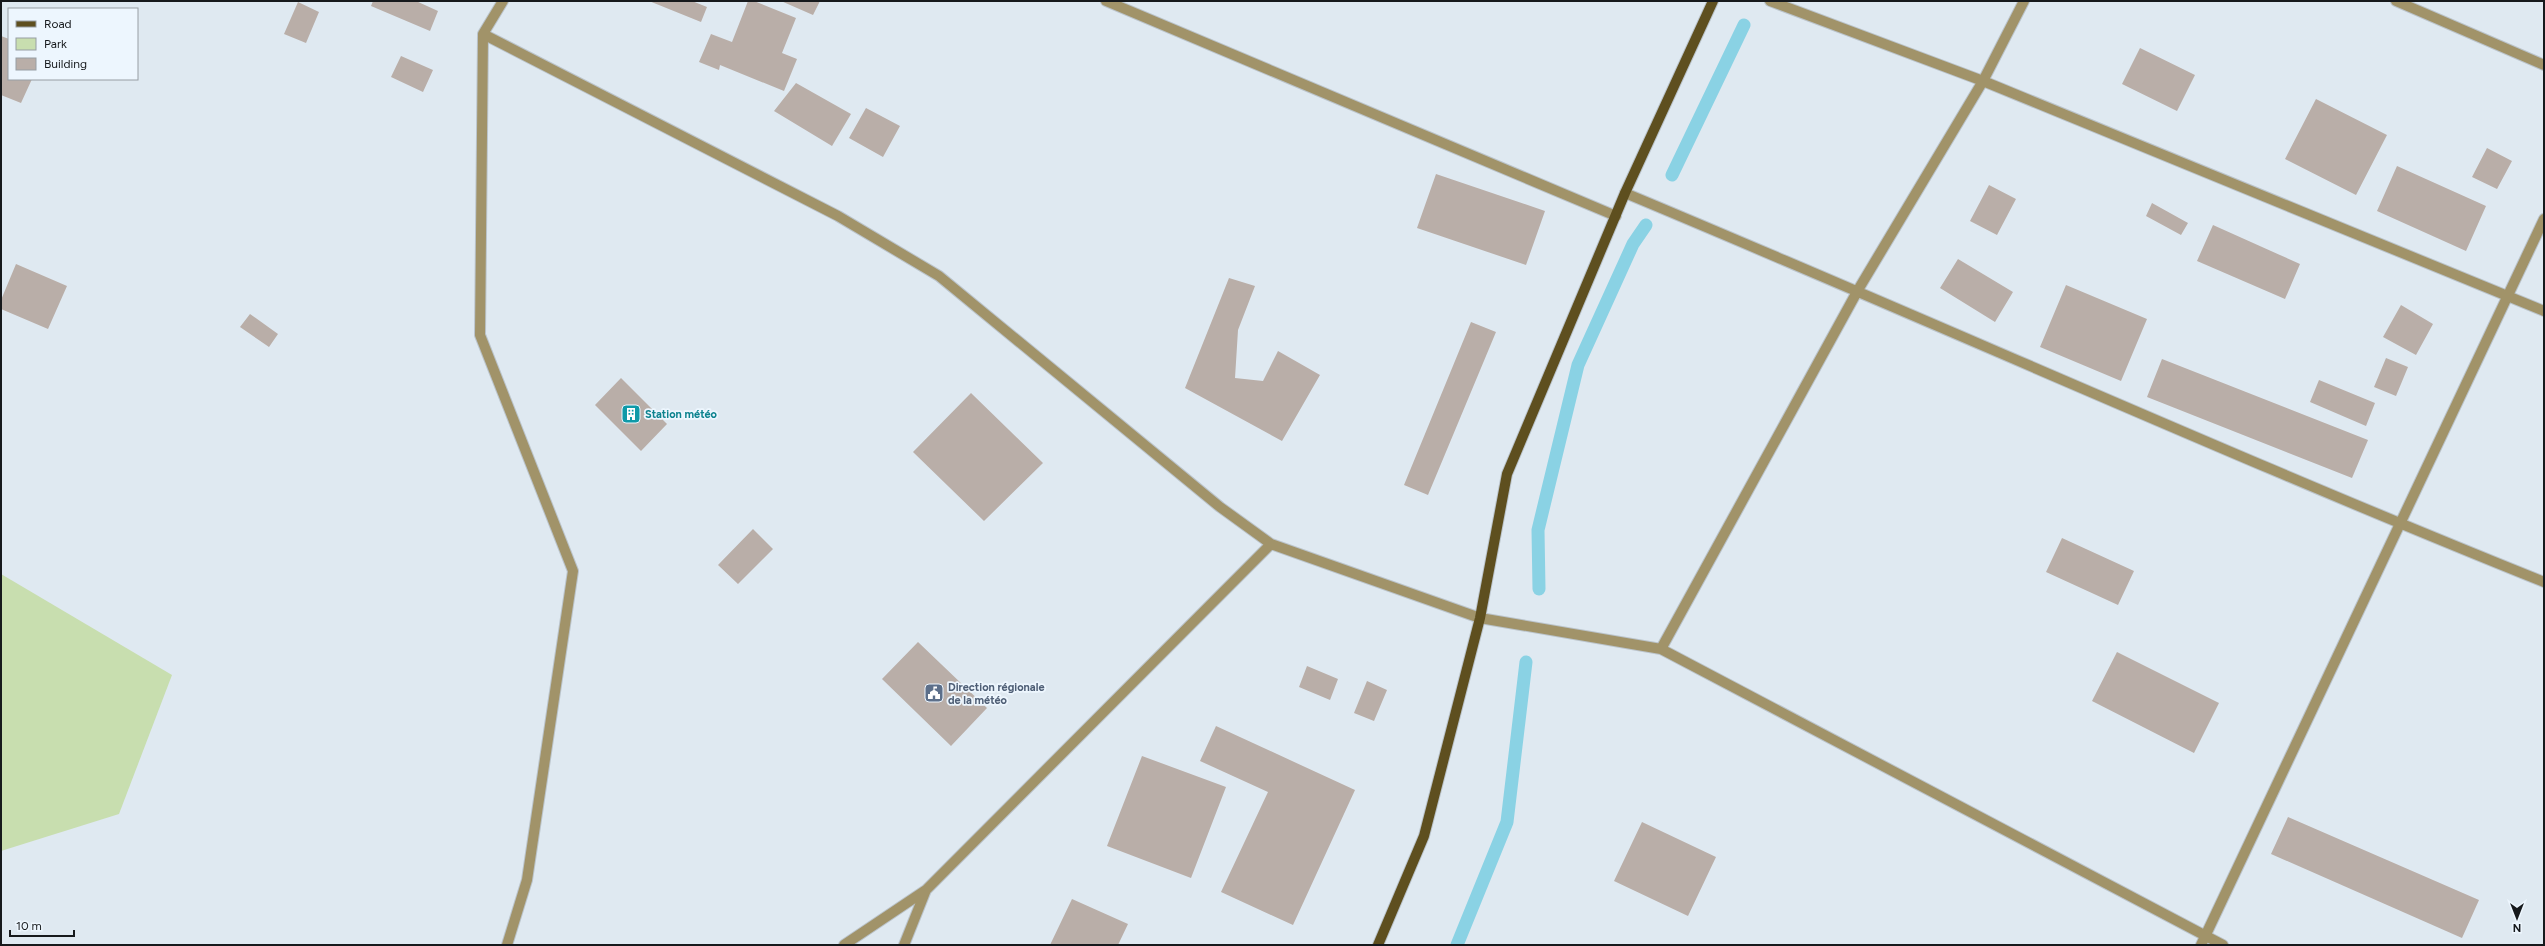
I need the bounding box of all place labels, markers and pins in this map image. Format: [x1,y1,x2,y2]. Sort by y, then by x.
building icon: Station météo [620,403,642,425]
place label: Station météo [645,408,718,421]
place label: Direction régionale de la météo [948,681,1045,707]
public building icon: Direction régionale de la météo [923,682,945,704]

